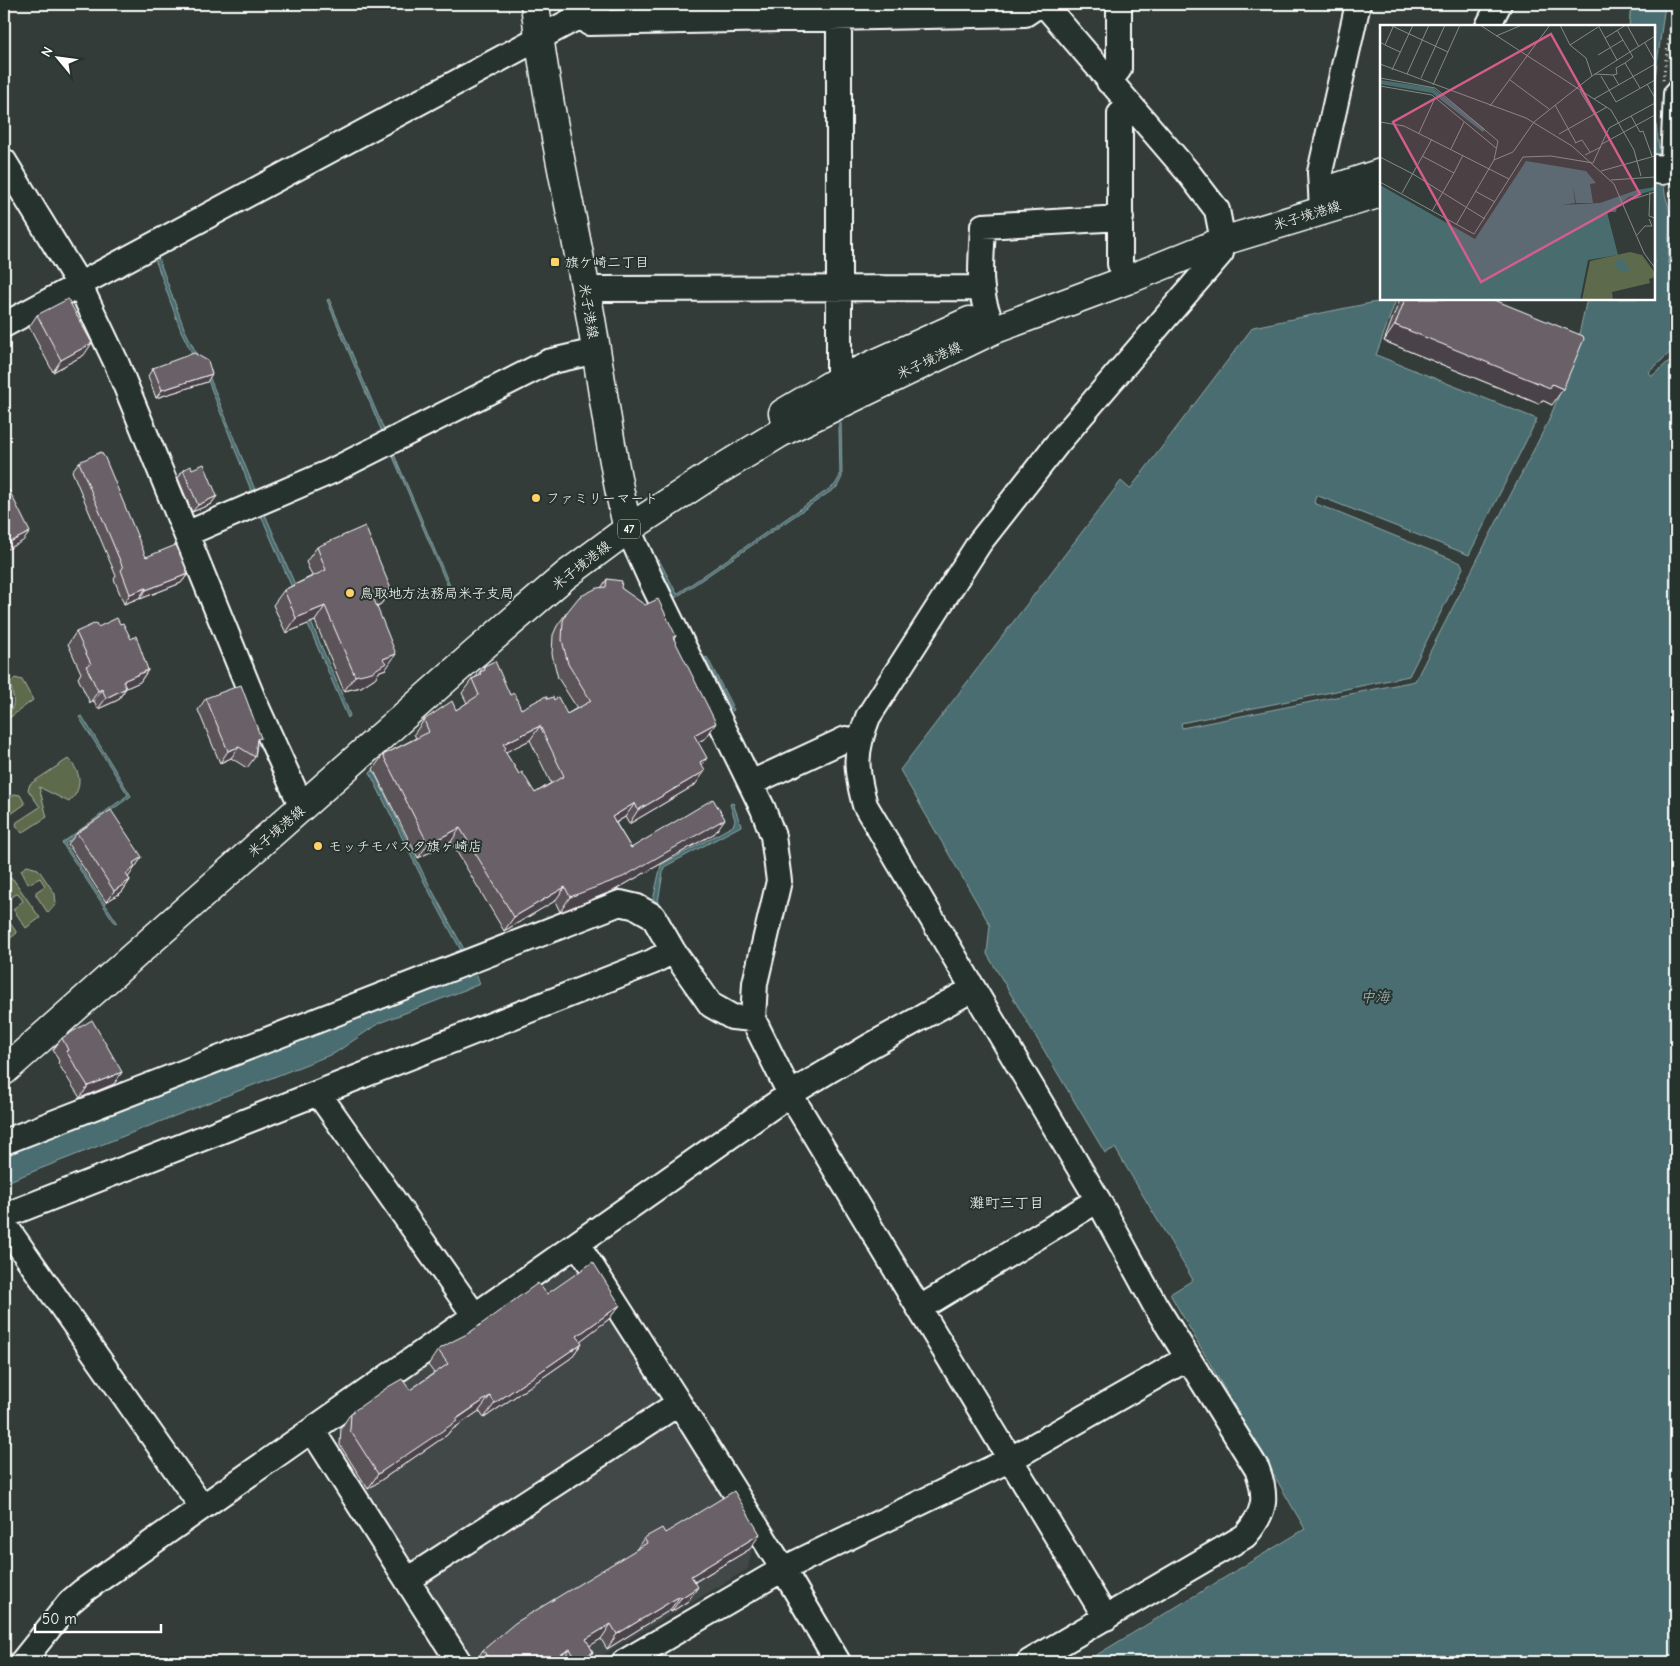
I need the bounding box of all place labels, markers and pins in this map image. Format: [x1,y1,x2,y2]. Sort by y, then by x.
place label: 旗ケ崎二丁目 [565,254,649,271]
marker: 旗ケ崎二丁目 [549,256,561,268]
place label: ファミリーマート [546,490,658,507]
marker: ファミリーマート [530,492,542,504]
place label: 鳥取地方法務局米子支局 [360,585,514,602]
marker: 鳥取地方法務局米子支局 [344,587,356,599]
place label: モッチモパスタ旗ヶ崎店 [328,838,482,855]
marker: モッチモパスタ旗ヶ崎店 [312,840,324,852]

